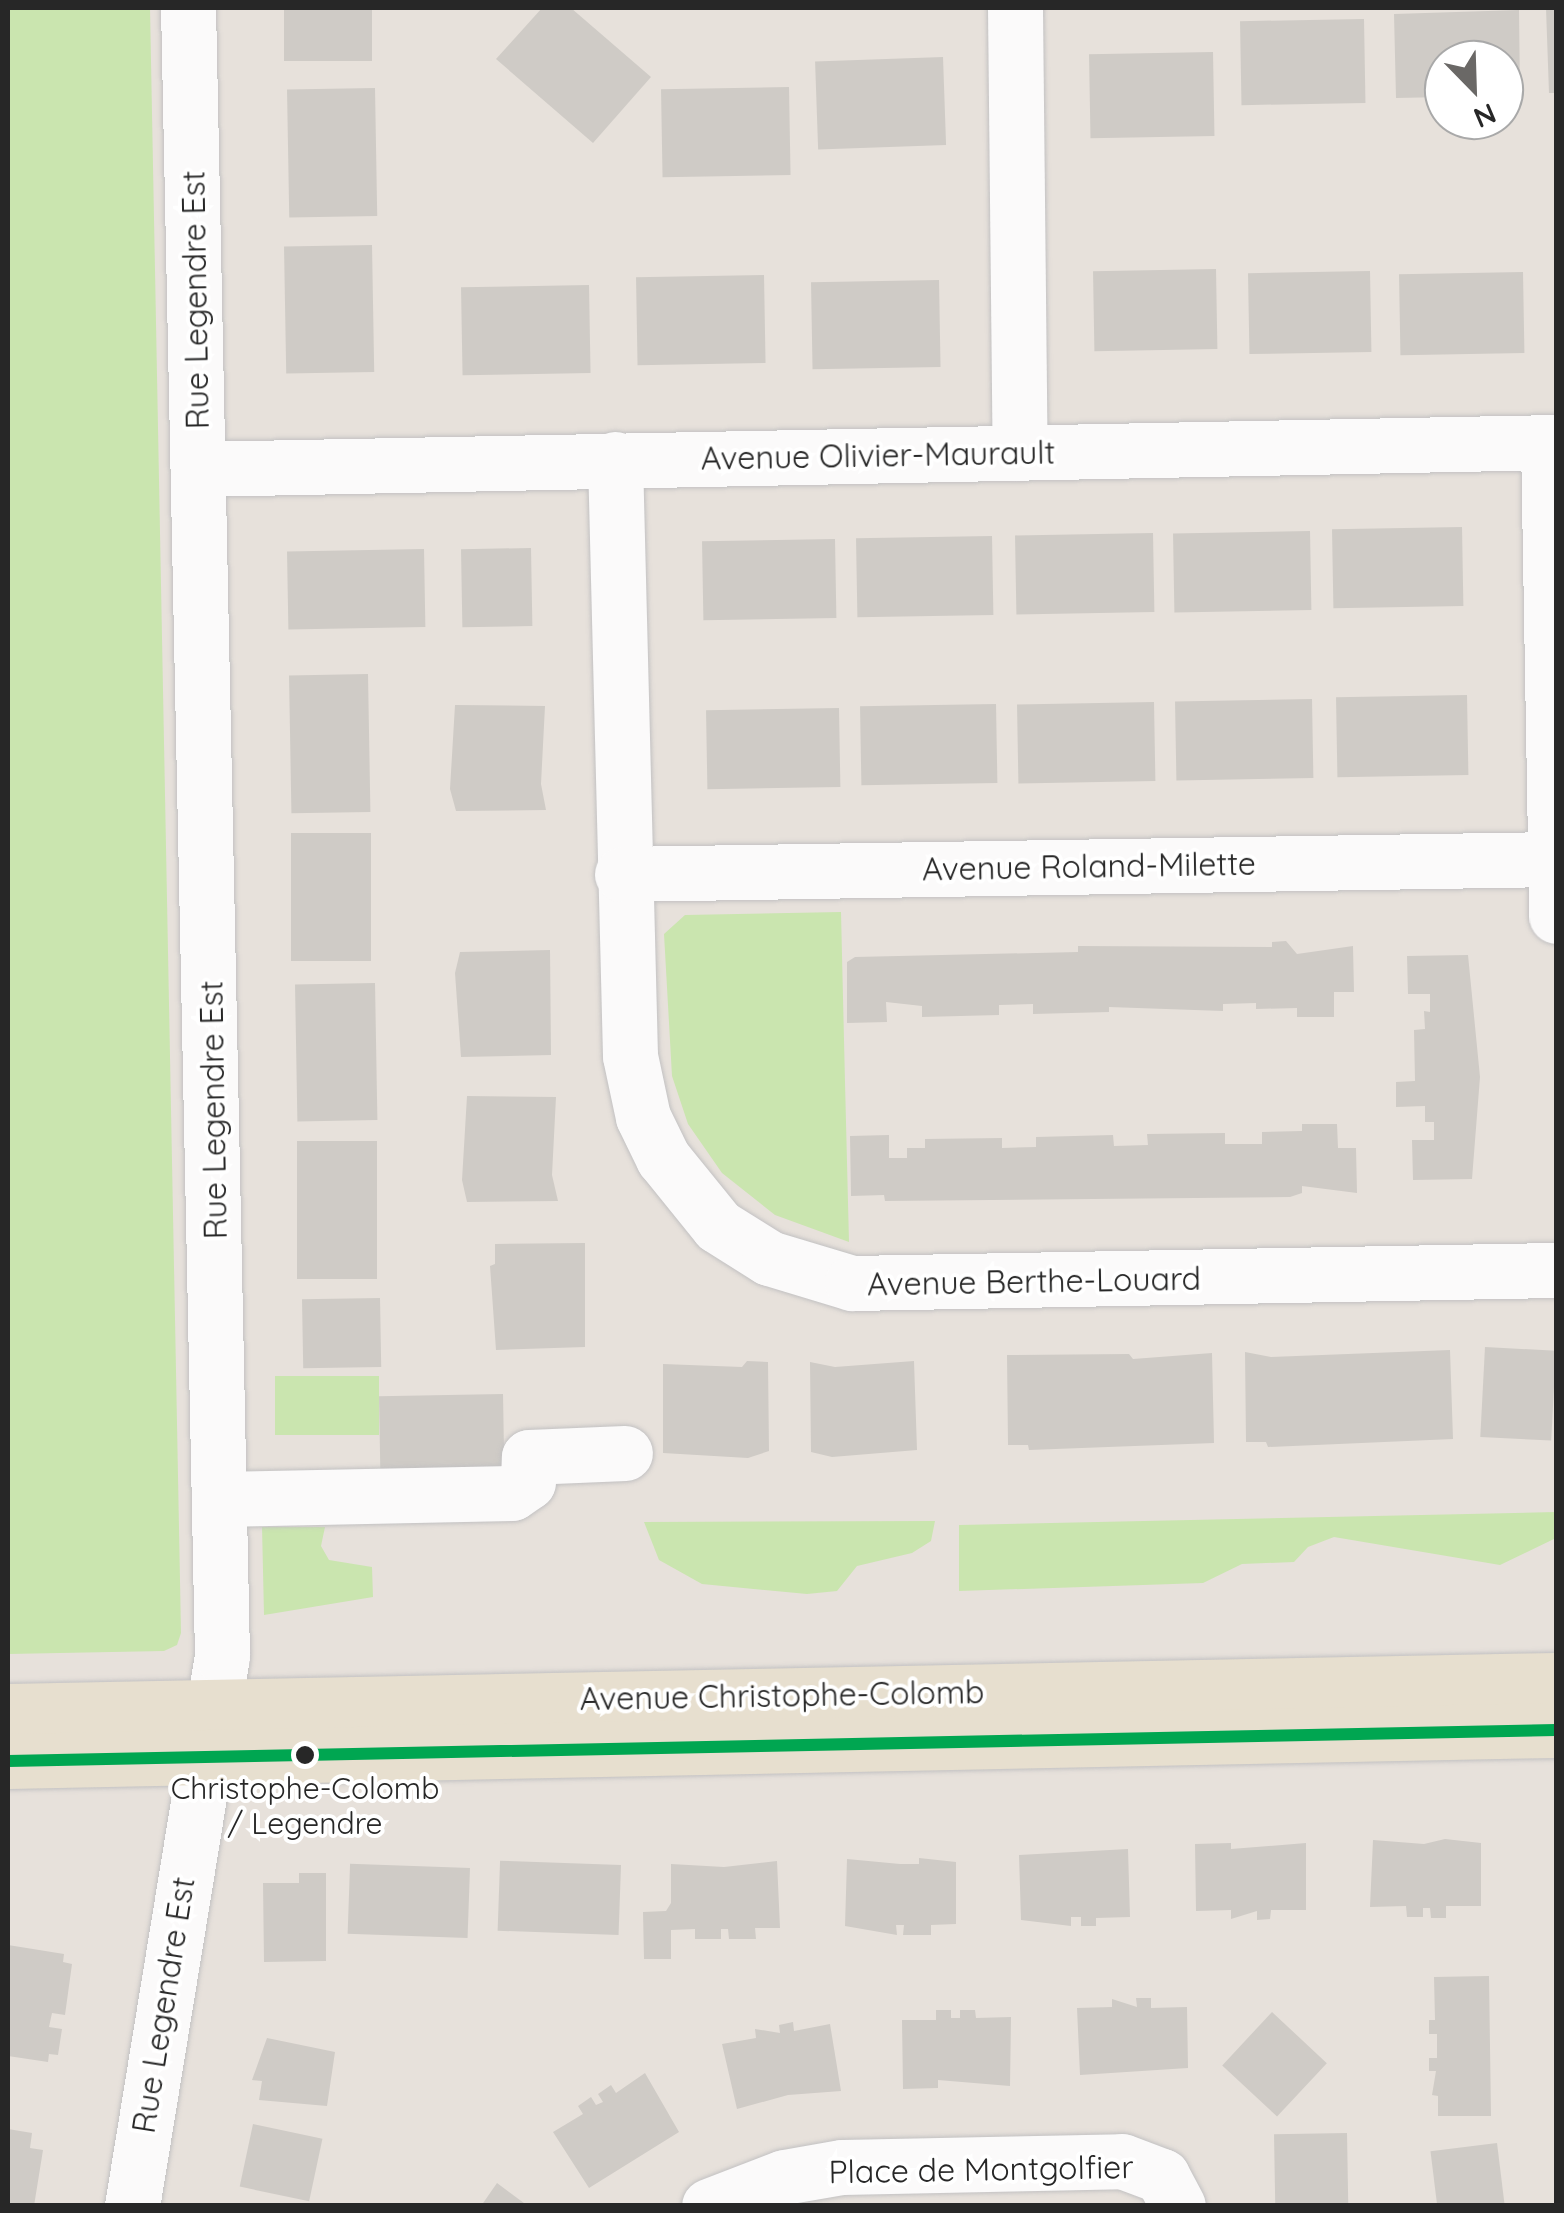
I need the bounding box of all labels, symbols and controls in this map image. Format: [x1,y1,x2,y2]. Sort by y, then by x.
north arrow [1424,40,1524,140]
text: N [1469,96,1501,136]
street label: Rue Legendre Est [174,170,216,430]
street label: Avenue Olivier-Maurault [700,433,1056,477]
street label: Avenue Roland-Milette [922,844,1256,888]
street label: Rue Legendre Est [192,980,234,1240]
street label: Avenue Berthe-Louard [867,1259,1201,1303]
street label: Avenue Christophe-Colomb [579,1672,985,1718]
marker: Christophe-Colomb / Legendre [295,1745,315,1765]
place label: Christophe-Colomb / Legendre [171,1770,439,1840]
street label: Rue Legendre Est [124,1874,202,2136]
street label: Place de Montgolfier [828,2147,1134,2191]

